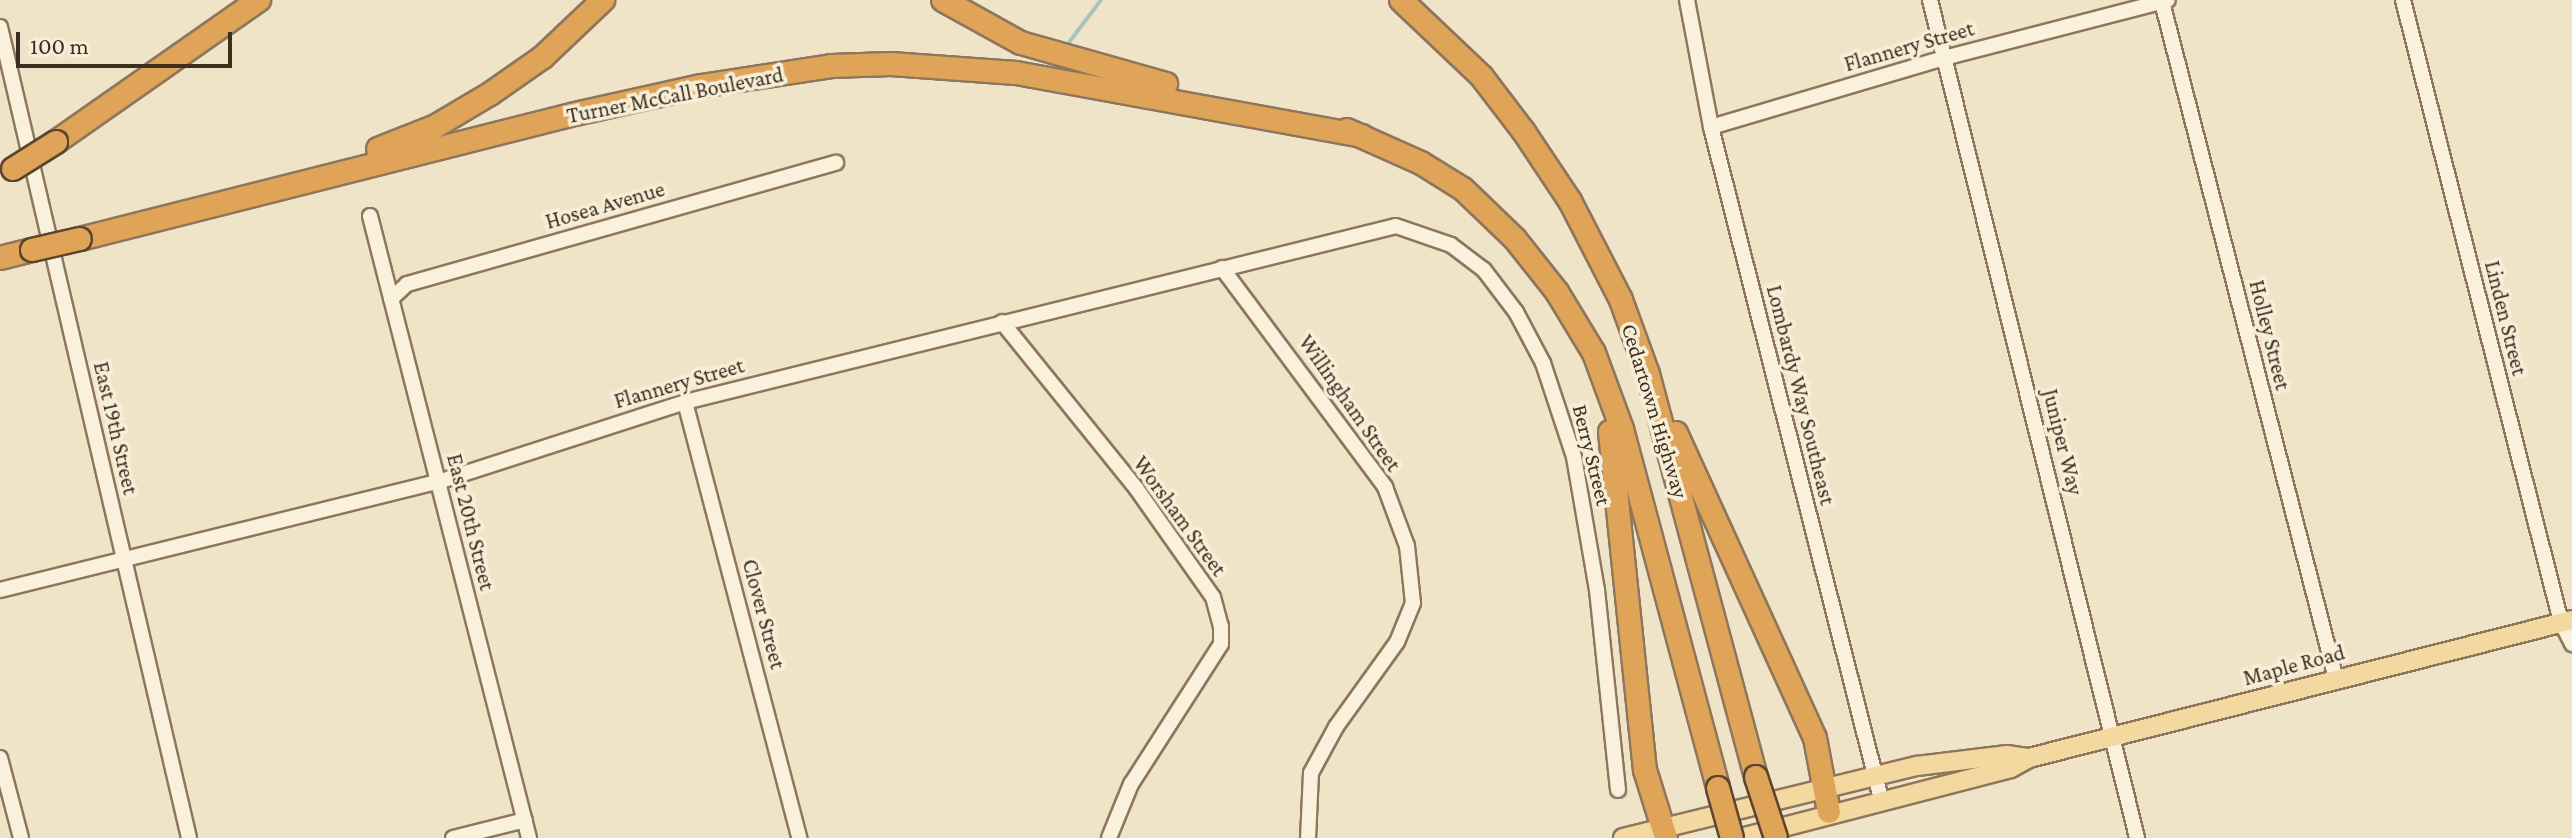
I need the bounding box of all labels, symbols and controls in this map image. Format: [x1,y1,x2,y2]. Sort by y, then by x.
street label: Flannery Street [1841,15,1977,77]
scale bar [20,16,236,66]
text: 100 m [30,32,89,59]
street label: Turner McCall Boulevard [564,61,786,129]
street label: Hosea Avenue [542,175,668,235]
street label: Linden Street [2479,258,2533,378]
street label: Holley Street [2244,277,2296,393]
street label: Lombardy Way Southeast [1761,282,1841,508]
street label: Cedartown Highway [1616,321,1694,501]
street label: Willingham Street [1293,330,1407,476]
street label: Flannery Street [611,352,747,414]
street label: East 19th Street [88,359,144,497]
street label: Juniper Way [2037,386,2089,498]
street label: Berry Street [1567,402,1617,508]
street label: East 20th Street [441,451,501,593]
street label: Worsham Street [1128,451,1232,581]
street label: Clover Street [737,556,791,672]
street label: Maple Road [2240,639,2348,691]

